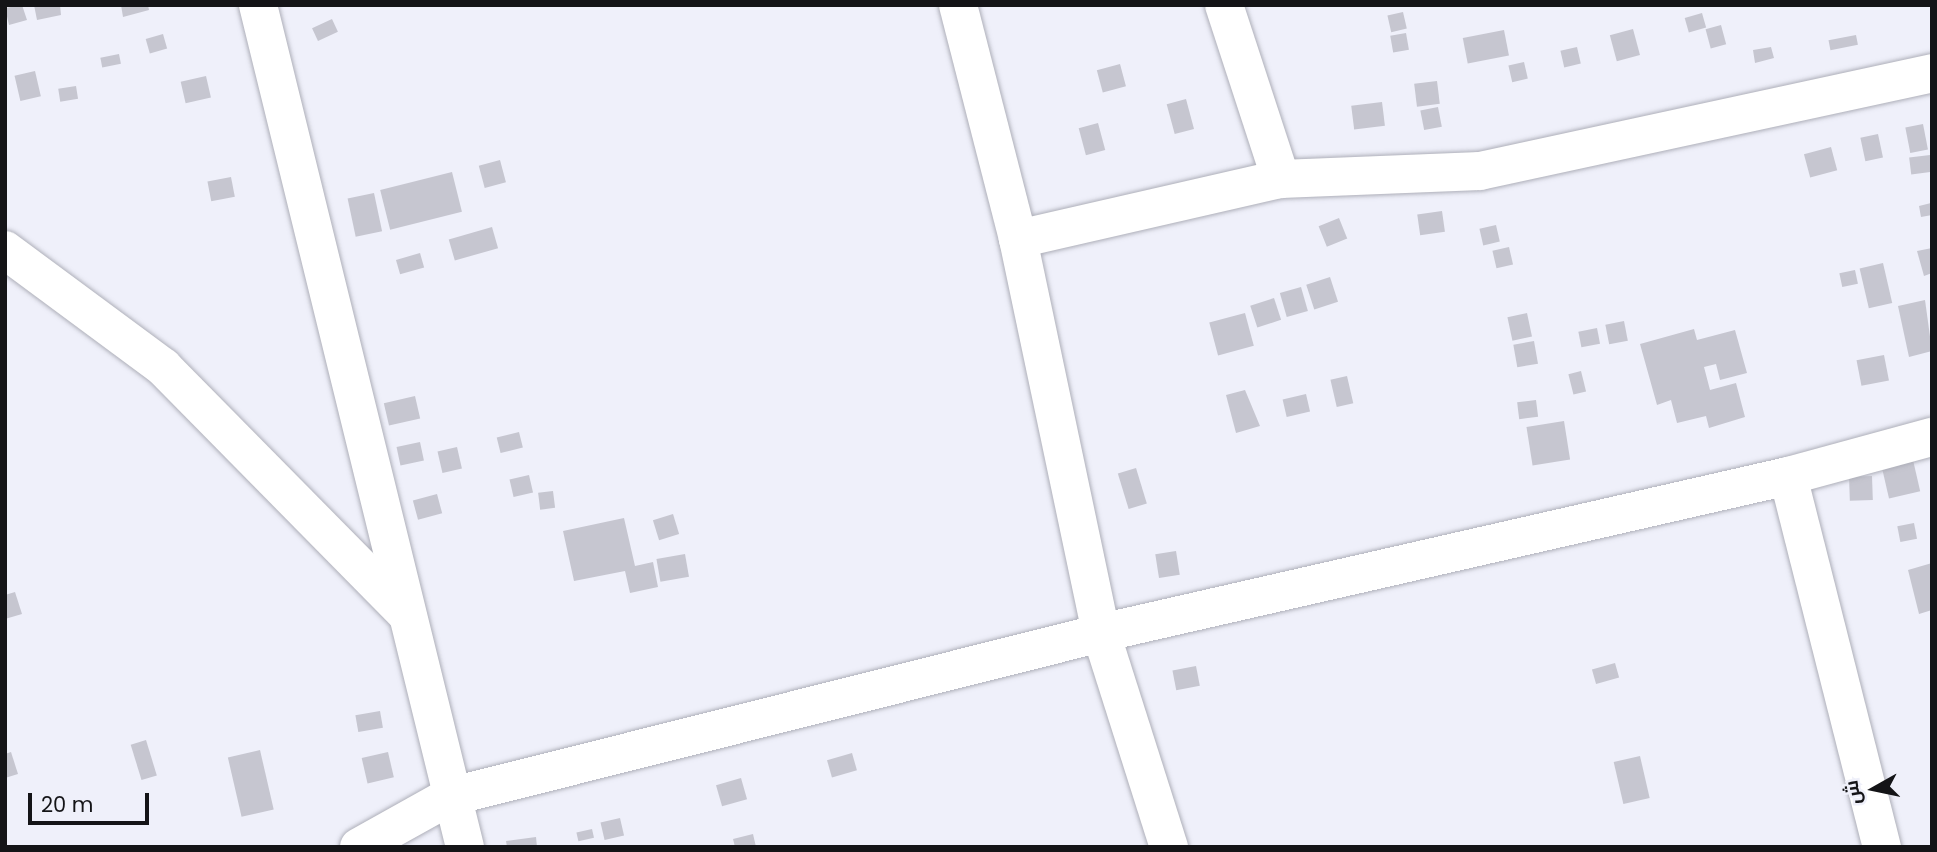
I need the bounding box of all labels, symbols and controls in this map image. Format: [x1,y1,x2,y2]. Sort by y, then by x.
north arrow [1839,754,1909,824]
scale bar [32,778,152,822]
text: ش [1838,778,1868,807]
text: 20 m [41,790,94,819]

